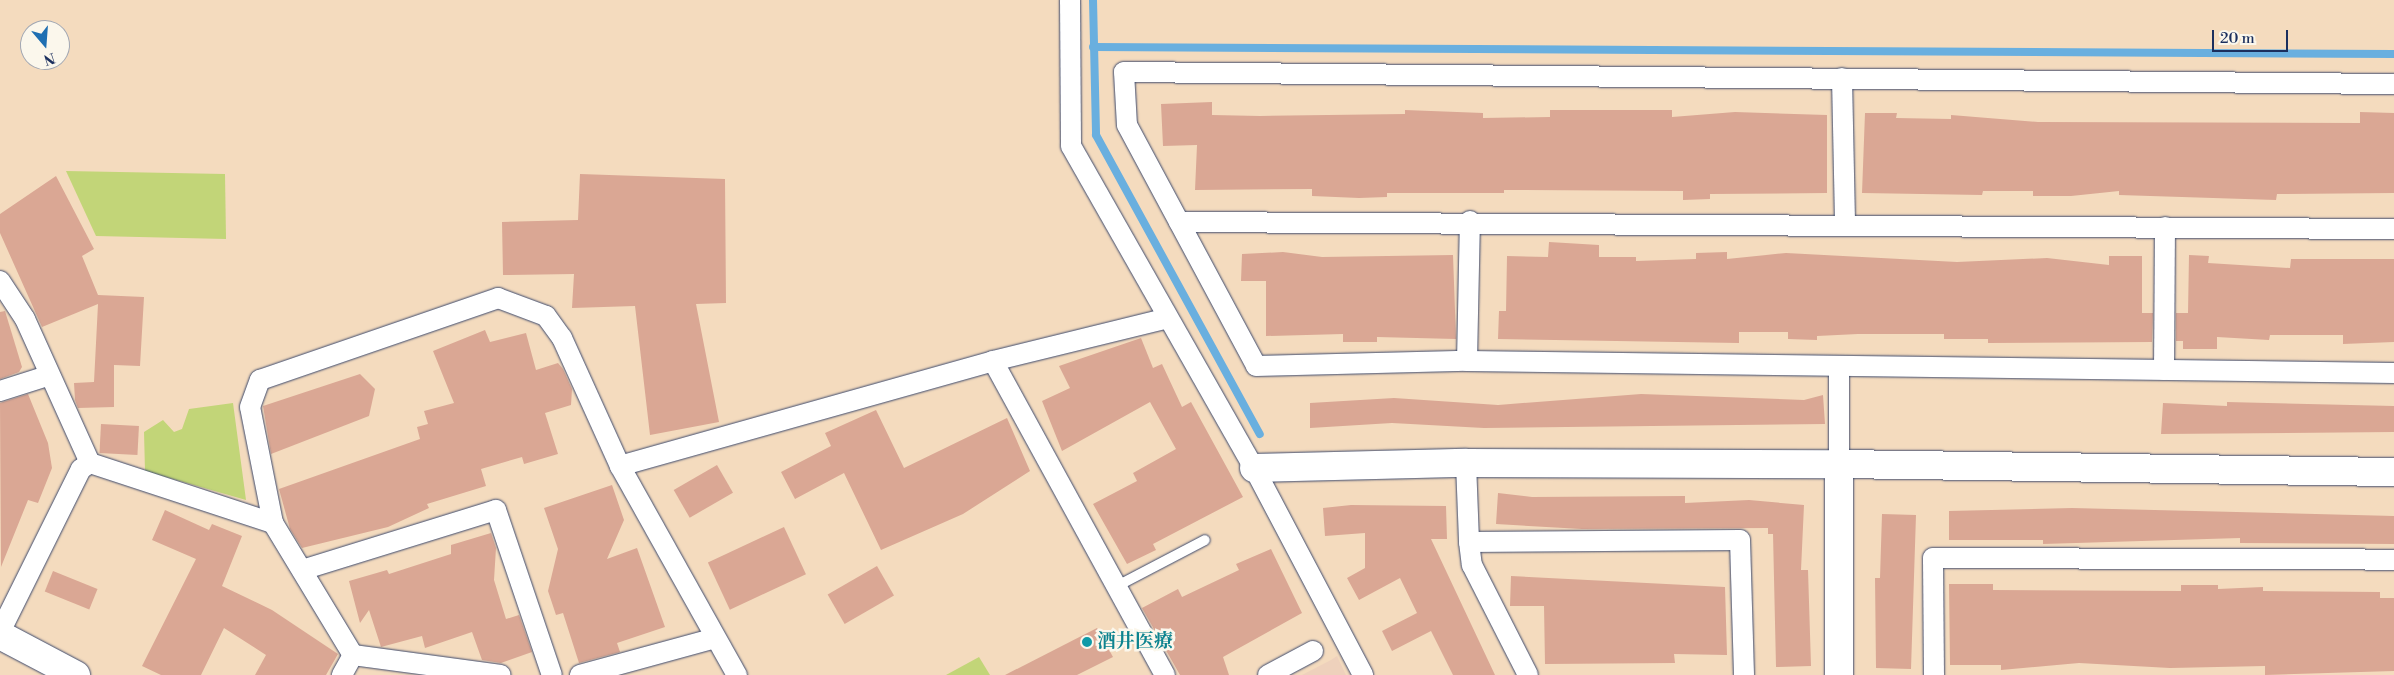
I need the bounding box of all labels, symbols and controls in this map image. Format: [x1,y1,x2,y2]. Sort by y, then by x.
north arrow [20,20,70,70]
scale bar [2214,20,2290,52]
text: 20 m [2220,29,2255,48]
text: N [41,48,57,69]
place label: 酒井医療 [1097,631,1173,653]
marker: 酒井医療 [1081,636,1093,648]

